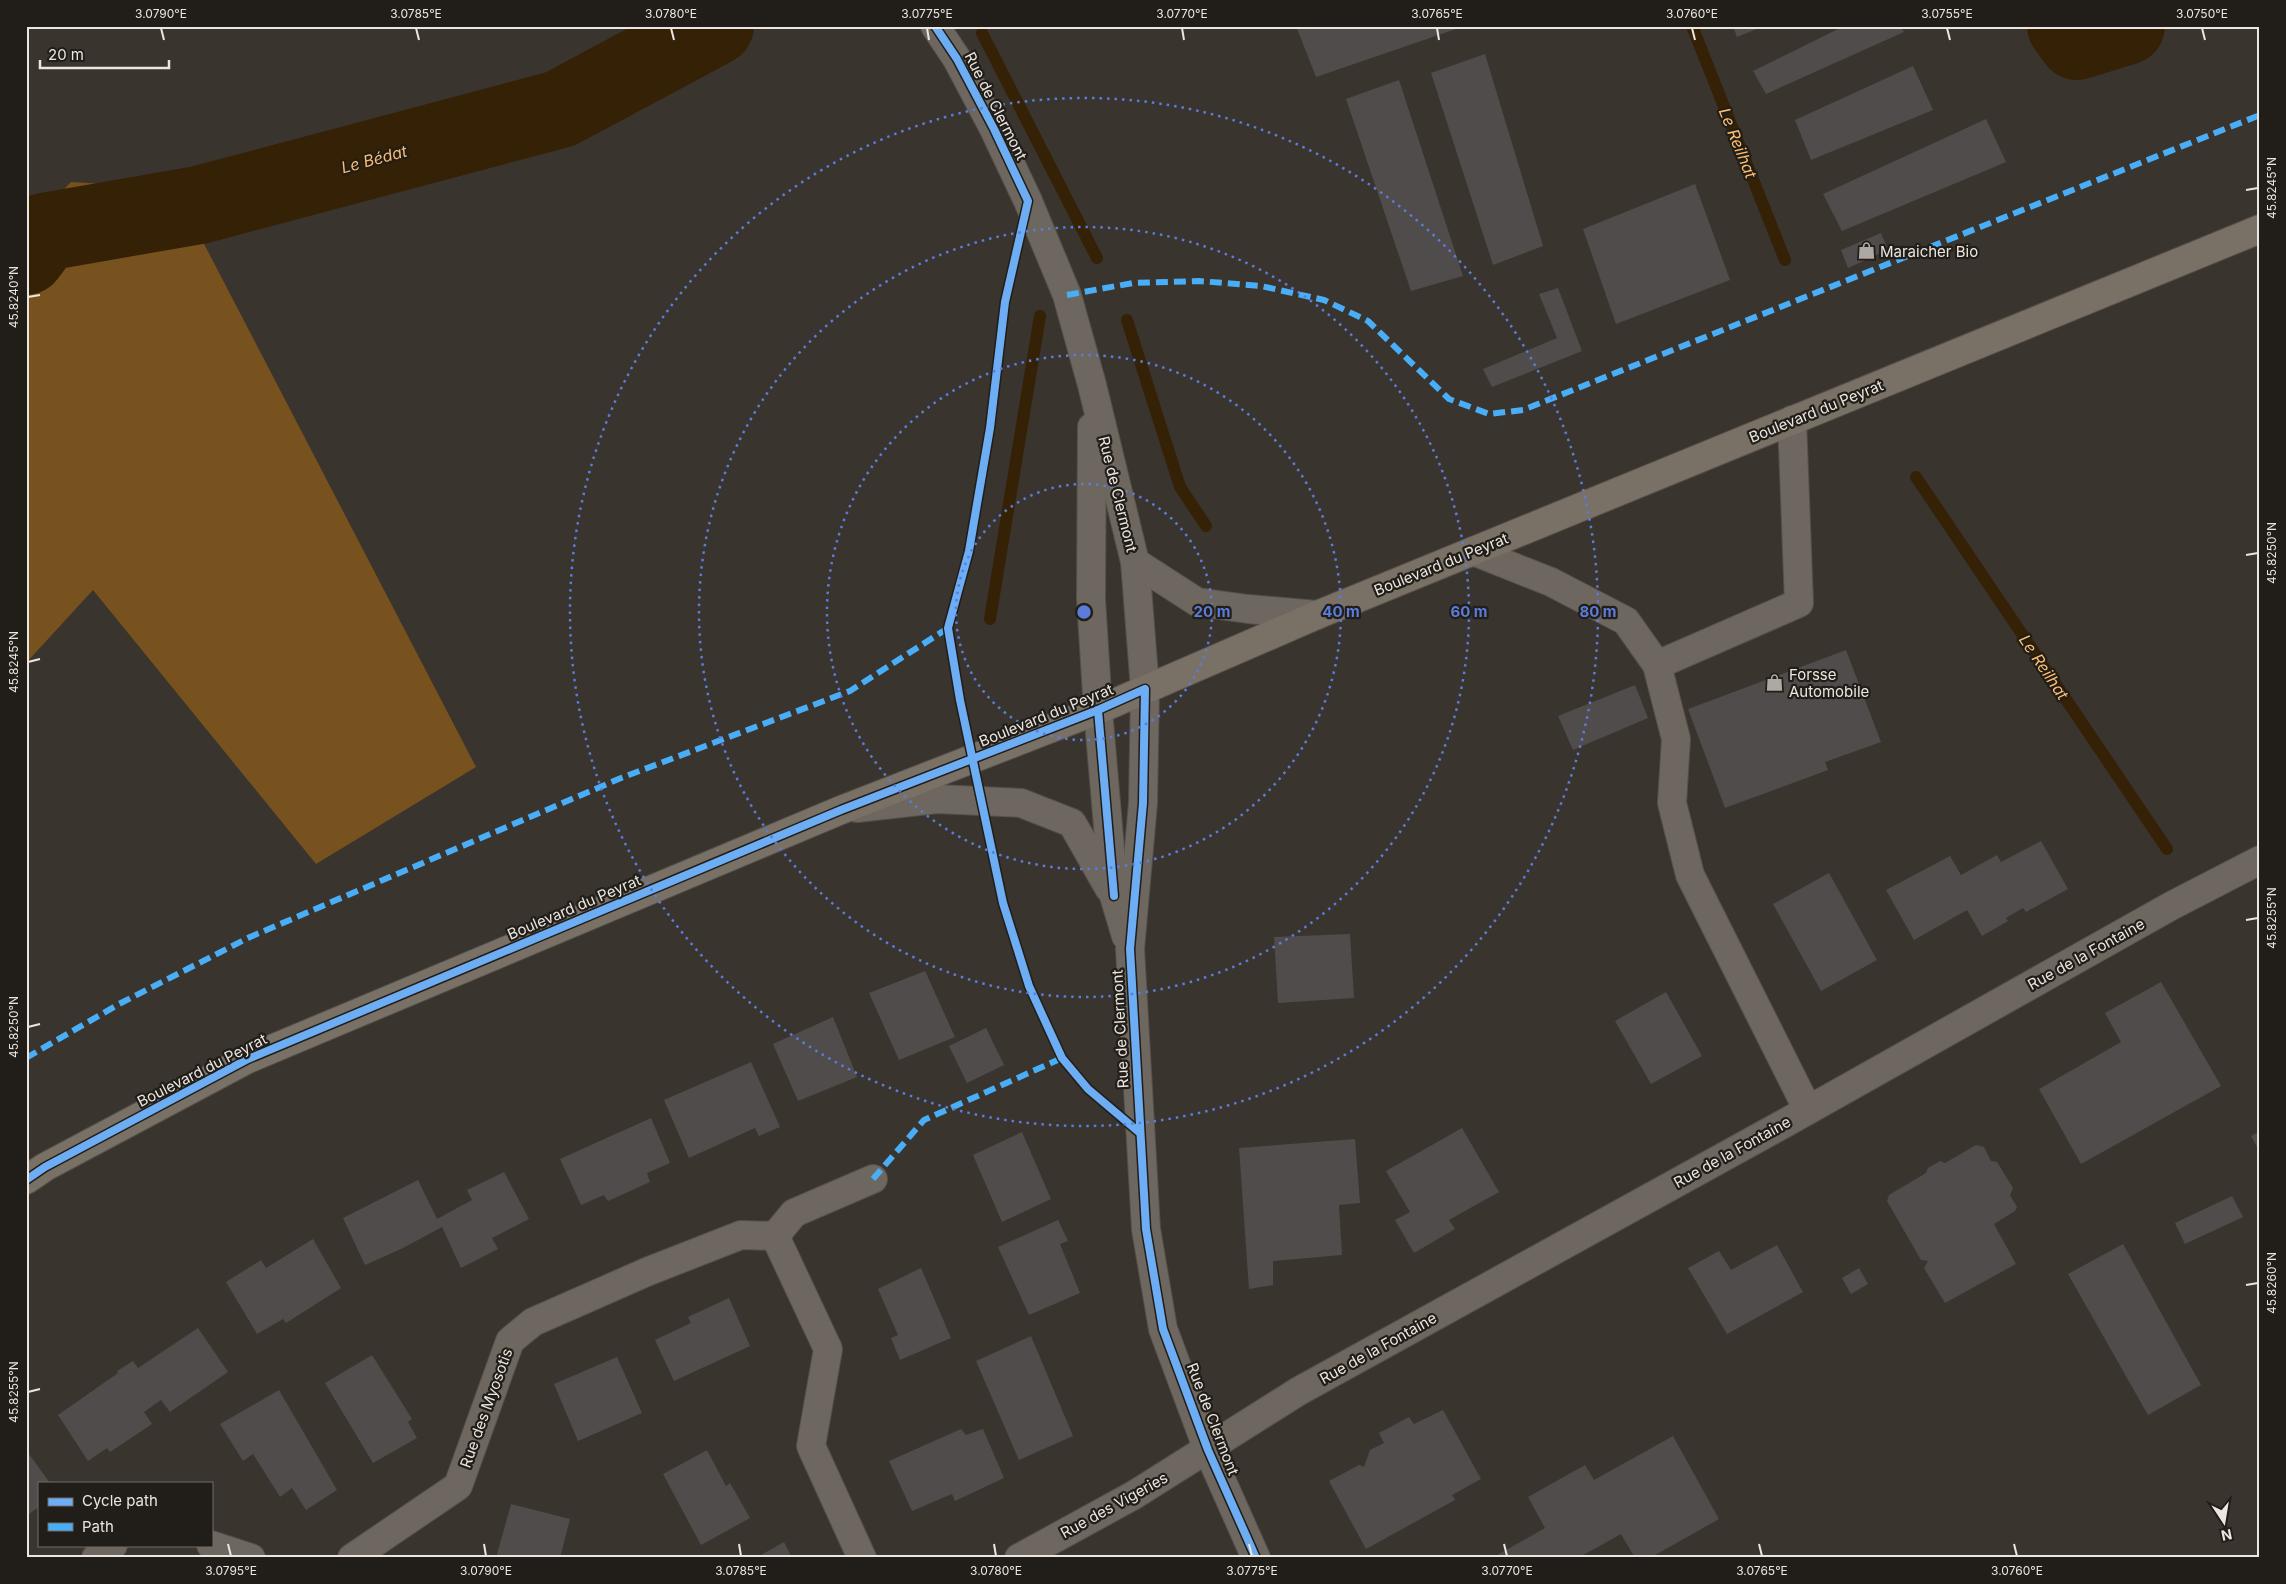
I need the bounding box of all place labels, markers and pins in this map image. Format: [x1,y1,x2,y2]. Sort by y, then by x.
shop icon: Maraicher Bio [1856,241,1876,261]
place label: Maraicher Bio [1880,242,1978,261]
centre of rings [1075,603,1093,621]
place label: Forsse Automobile [1789,665,1869,701]
shop icon: Forsse Automobile [1765,673,1785,693]

